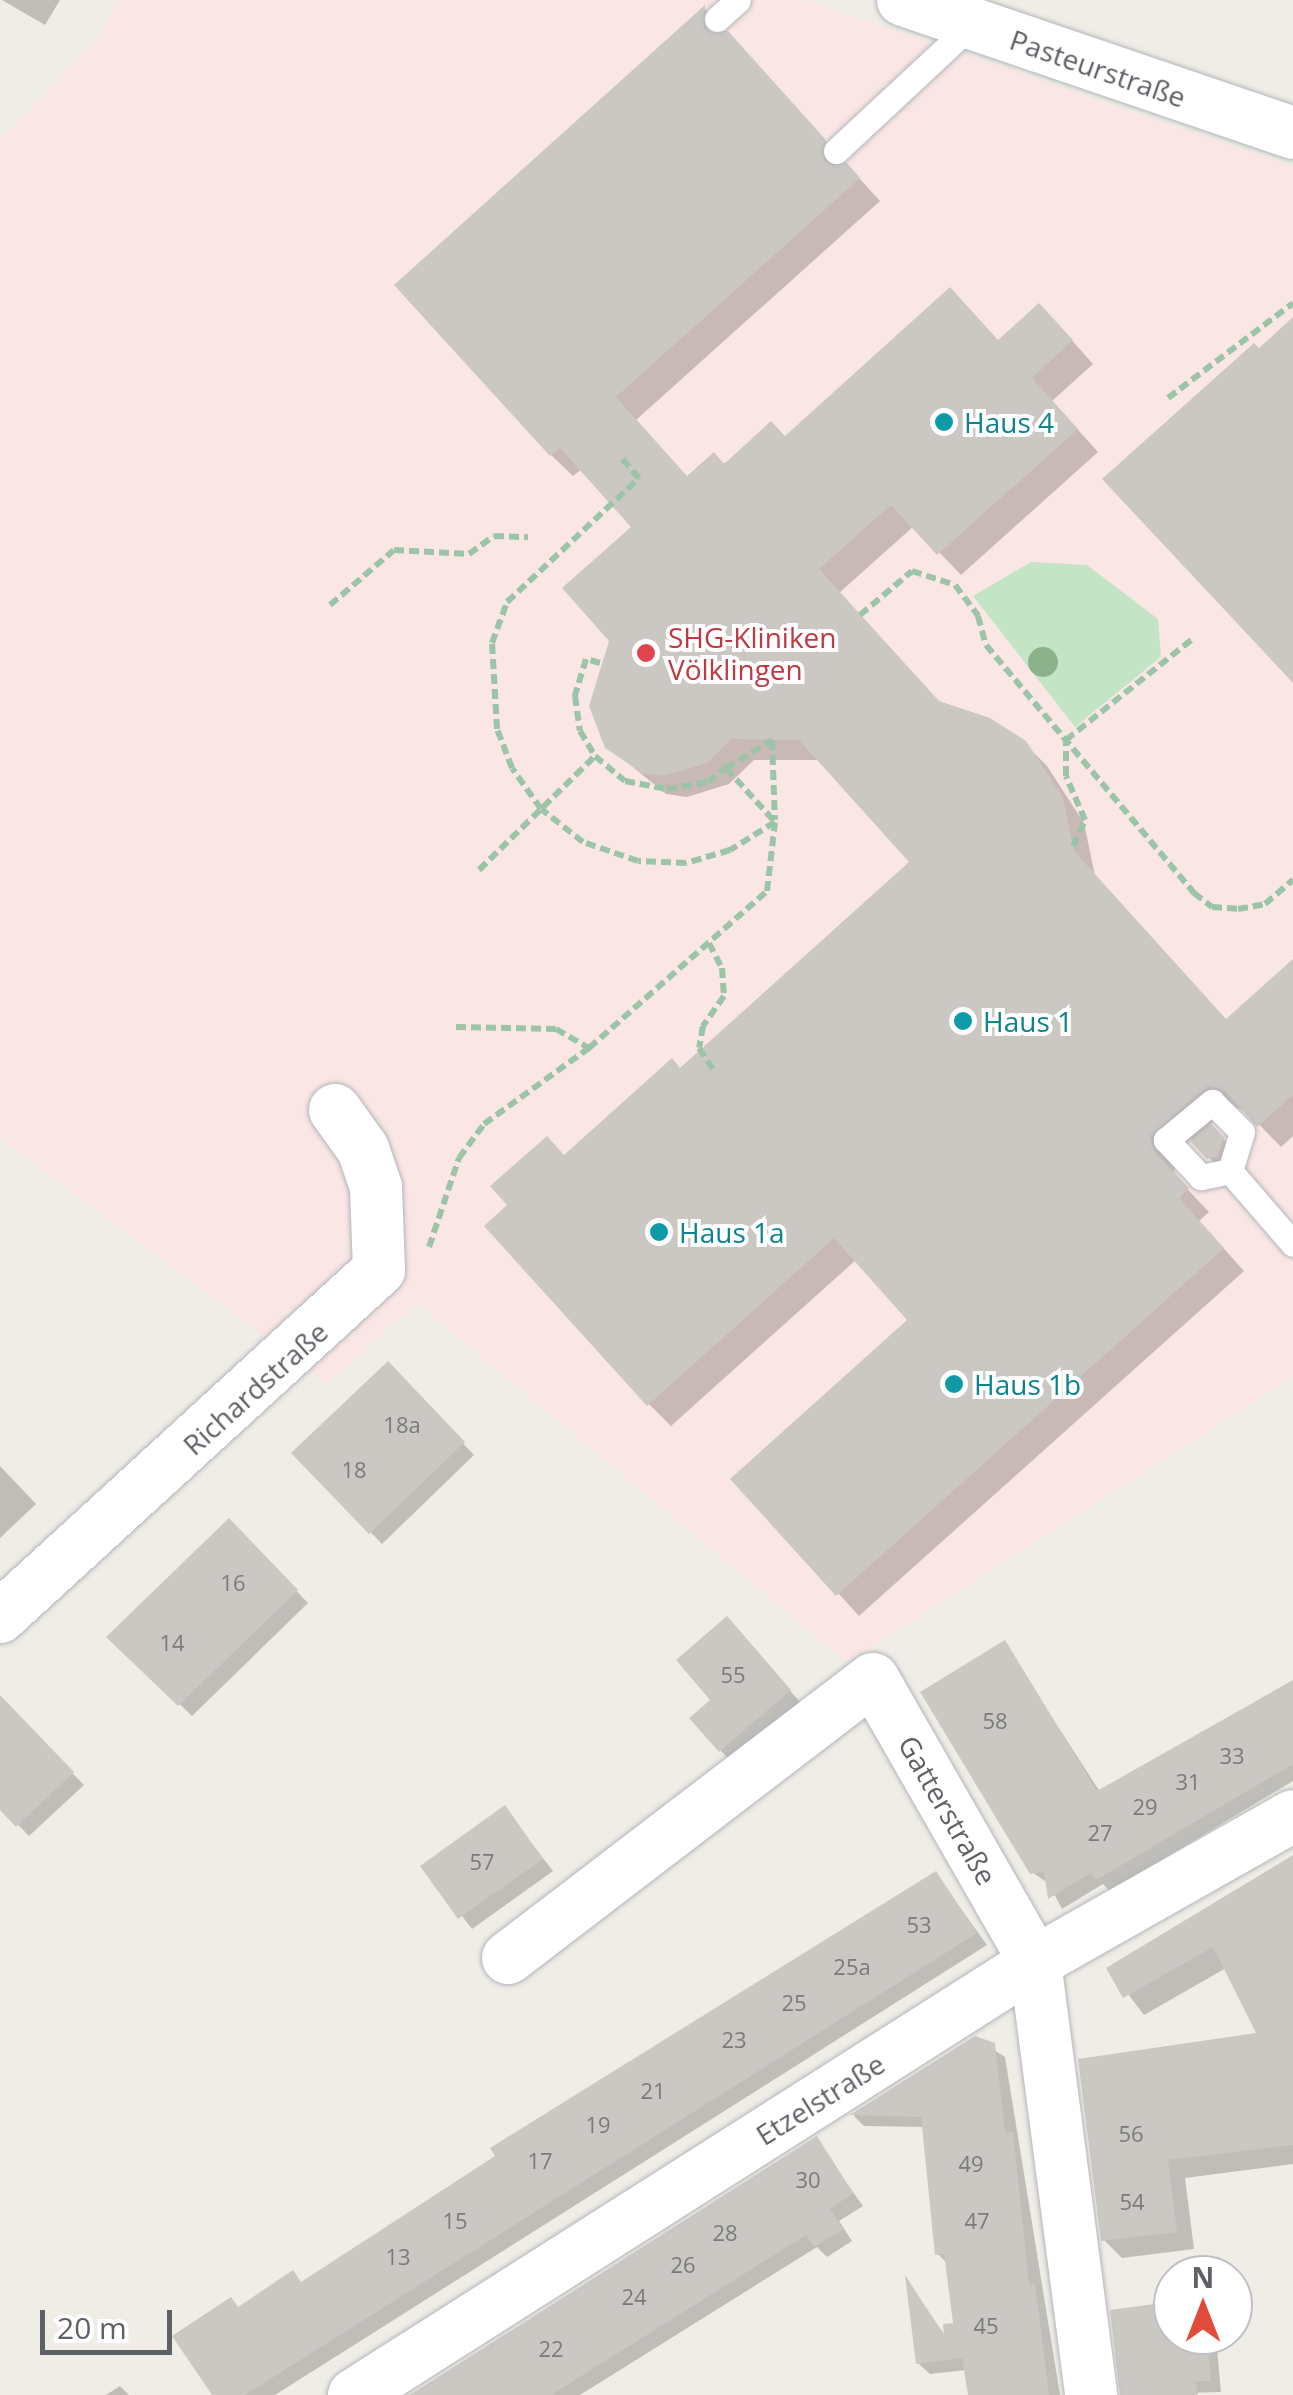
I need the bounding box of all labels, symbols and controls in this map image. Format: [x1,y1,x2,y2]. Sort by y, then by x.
street label: Pasteurstraße [1006,22,1190,114]
place label: Haus 4 [964,405,1054,439]
marker: Haus 4 [933,411,955,433]
place label: SHG-Kliniken Völklingen [668,620,836,686]
marker: SHG-Kliniken Völklingen [633,640,659,666]
place label: Haus 1 [983,1004,1073,1038]
marker: Haus 1 [952,1010,974,1032]
place label: Haus 1a [679,1215,785,1249]
marker: Haus 1a [648,1221,670,1243]
street label: Richardstraße [176,1314,334,1462]
place label: Haus 1b [974,1367,1081,1401]
marker: Haus 1b [943,1373,965,1395]
house number: 18a [383,1412,421,1438]
house number: 18 [341,1457,367,1483]
house number: 16 [220,1570,246,1596]
house number: 14 [159,1630,185,1656]
house number: 55 [720,1662,746,1688]
house number: 58 [982,1708,1008,1734]
street label: Gatterstraße [892,1729,1004,1891]
house number: 33 [1219,1743,1245,1769]
house number: 31 [1175,1769,1201,1795]
house number: 29 [1132,1794,1158,1820]
house number: 27 [1087,1820,1113,1846]
house number: 57 [469,1849,495,1875]
house number: 53 [906,1912,932,1938]
house number: 25a [833,1954,871,1980]
house number: 25 [781,1990,807,2016]
house number: 23 [721,2027,747,2053]
street label: Etzelstraße [750,2046,890,2152]
house number: 21 [640,2078,666,2104]
house number: 19 [585,2112,611,2138]
house number: 56 [1118,2121,1144,2147]
house number: 17 [527,2148,553,2174]
house number: 49 [958,2151,984,2177]
house number: 30 [795,2167,821,2193]
house number: 54 [1119,2189,1145,2215]
house number: 15 [442,2208,468,2234]
house number: 47 [964,2208,990,2234]
house number: 28 [712,2220,738,2246]
house number: 13 [385,2244,411,2270]
house number: 26 [670,2252,696,2278]
north arrow [1153,2255,1253,2355]
text: N [1192,2258,1214,2296]
house number: 24 [621,2284,647,2310]
scale bar [45,2290,178,2352]
text: 20 m [57,2307,127,2348]
house number: 45 [973,2313,999,2339]
house number: 22 [538,2336,564,2362]

